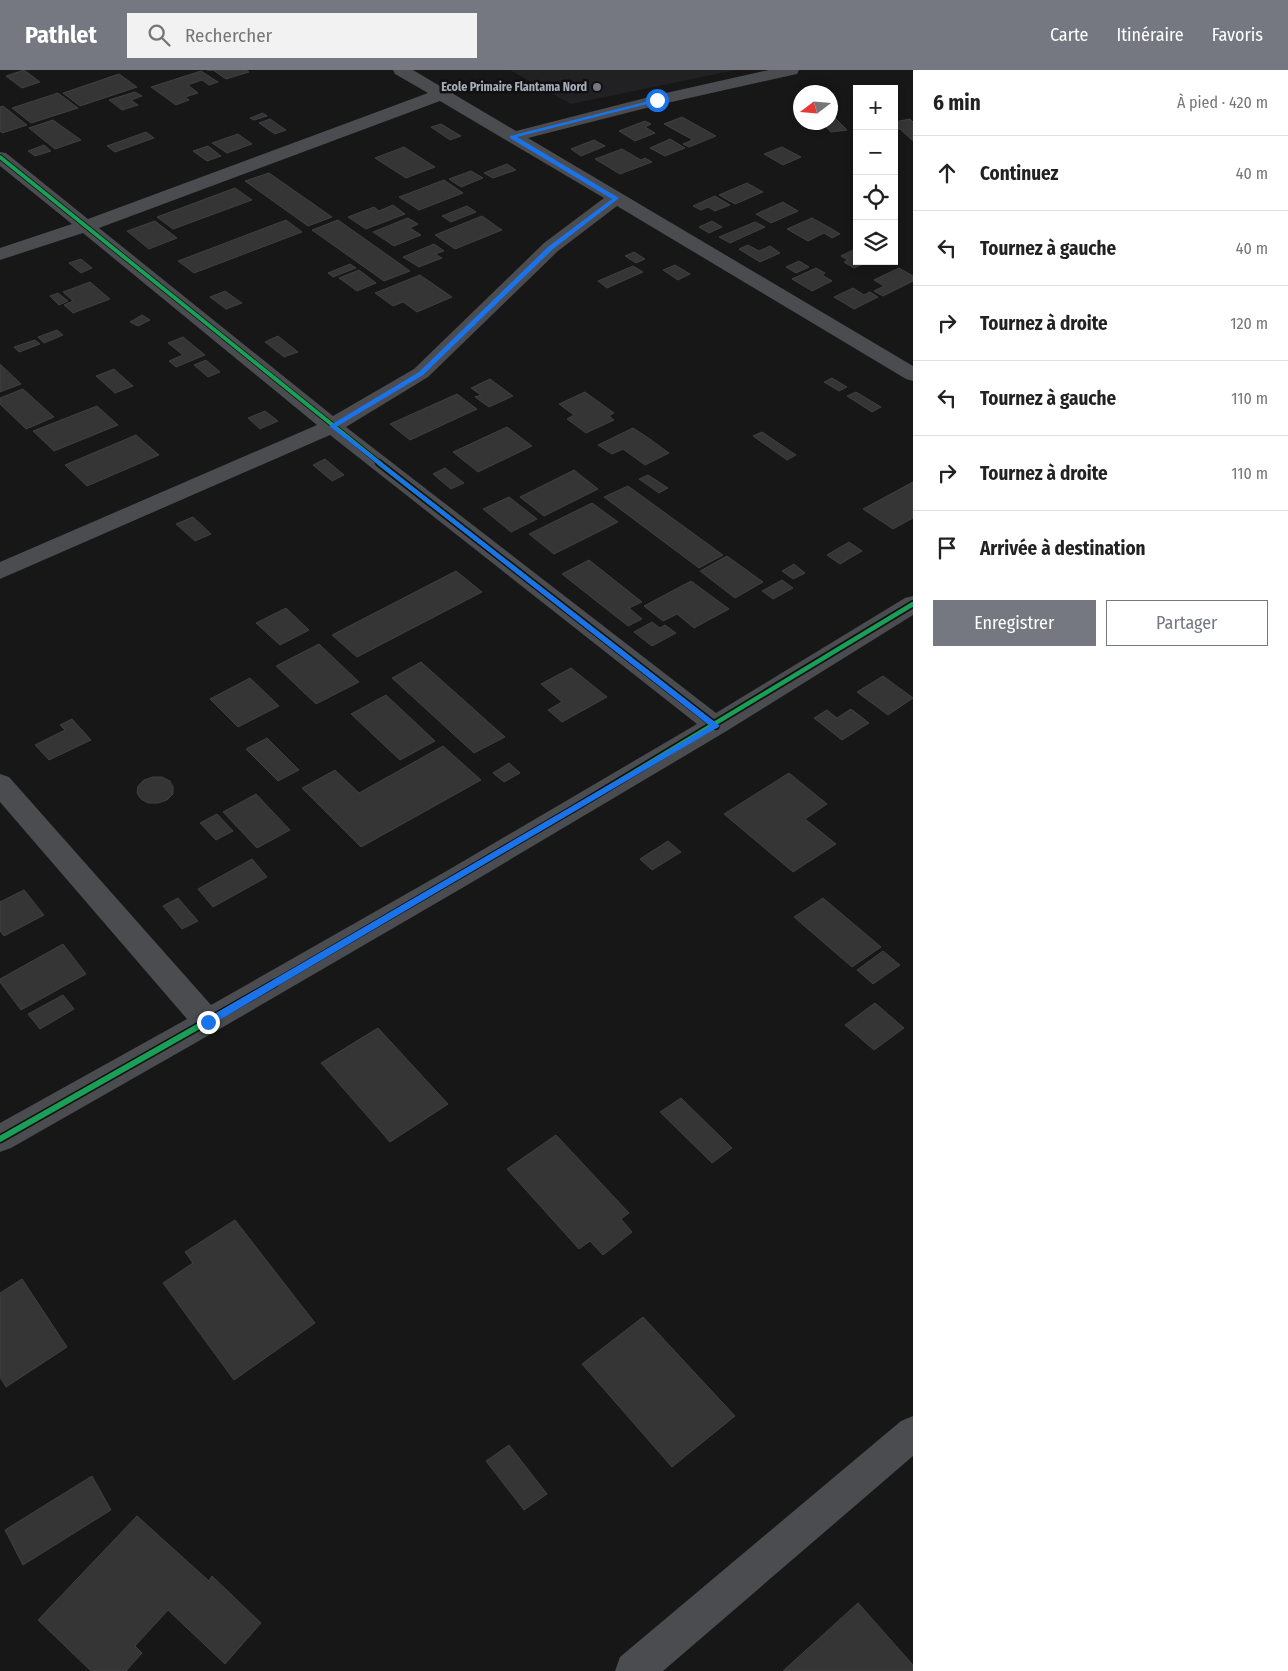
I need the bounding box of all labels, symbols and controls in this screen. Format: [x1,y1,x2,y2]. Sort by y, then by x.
search box [127,13,477,58]
text: Pathlet [25,21,97,49]
icon: search [145,21,173,49]
text: Rechercher [185,24,272,47]
text: Carte [1050,24,1088,46]
text: Itinéraire [1116,24,1184,46]
text: Favoris [1212,24,1263,46]
place label: Ecole Primaire Flantama Nord [441,80,587,94]
marker: Ecole Primaire Flantama Nord [591,81,603,93]
north arrow [793,85,838,130]
map controls [853,85,898,265]
button: + [853,85,898,130]
route start [646,89,669,112]
text: 6 min [933,90,981,116]
text: À pied · 420 m [1177,93,1268,112]
button: − [853,130,898,175]
icon: ahead [933,159,961,187]
text: Continuez [980,162,1059,185]
text: 40 m [1236,164,1268,183]
button: locate [853,175,898,220]
button: layers [853,220,898,265]
icon: left [933,234,961,262]
text: Tournez à gauche [980,237,1116,260]
text: 40 m [1236,239,1268,258]
icon: right [933,309,961,337]
text: Tournez à droite [980,312,1108,335]
text: 120 m [1230,314,1268,333]
icon: left [933,384,961,412]
text: Tournez à gauche [980,387,1116,410]
text: 110 m [1231,389,1268,408]
icon: right [933,459,961,487]
text: Tournez à droite [980,462,1108,485]
text: 110 m [1231,464,1268,483]
icon: arrive [933,534,961,562]
text: Arrivée à destination [980,537,1146,560]
button: Enregistrer [933,600,1096,646]
button: Partager [1106,600,1268,646]
route end [197,1011,220,1034]

